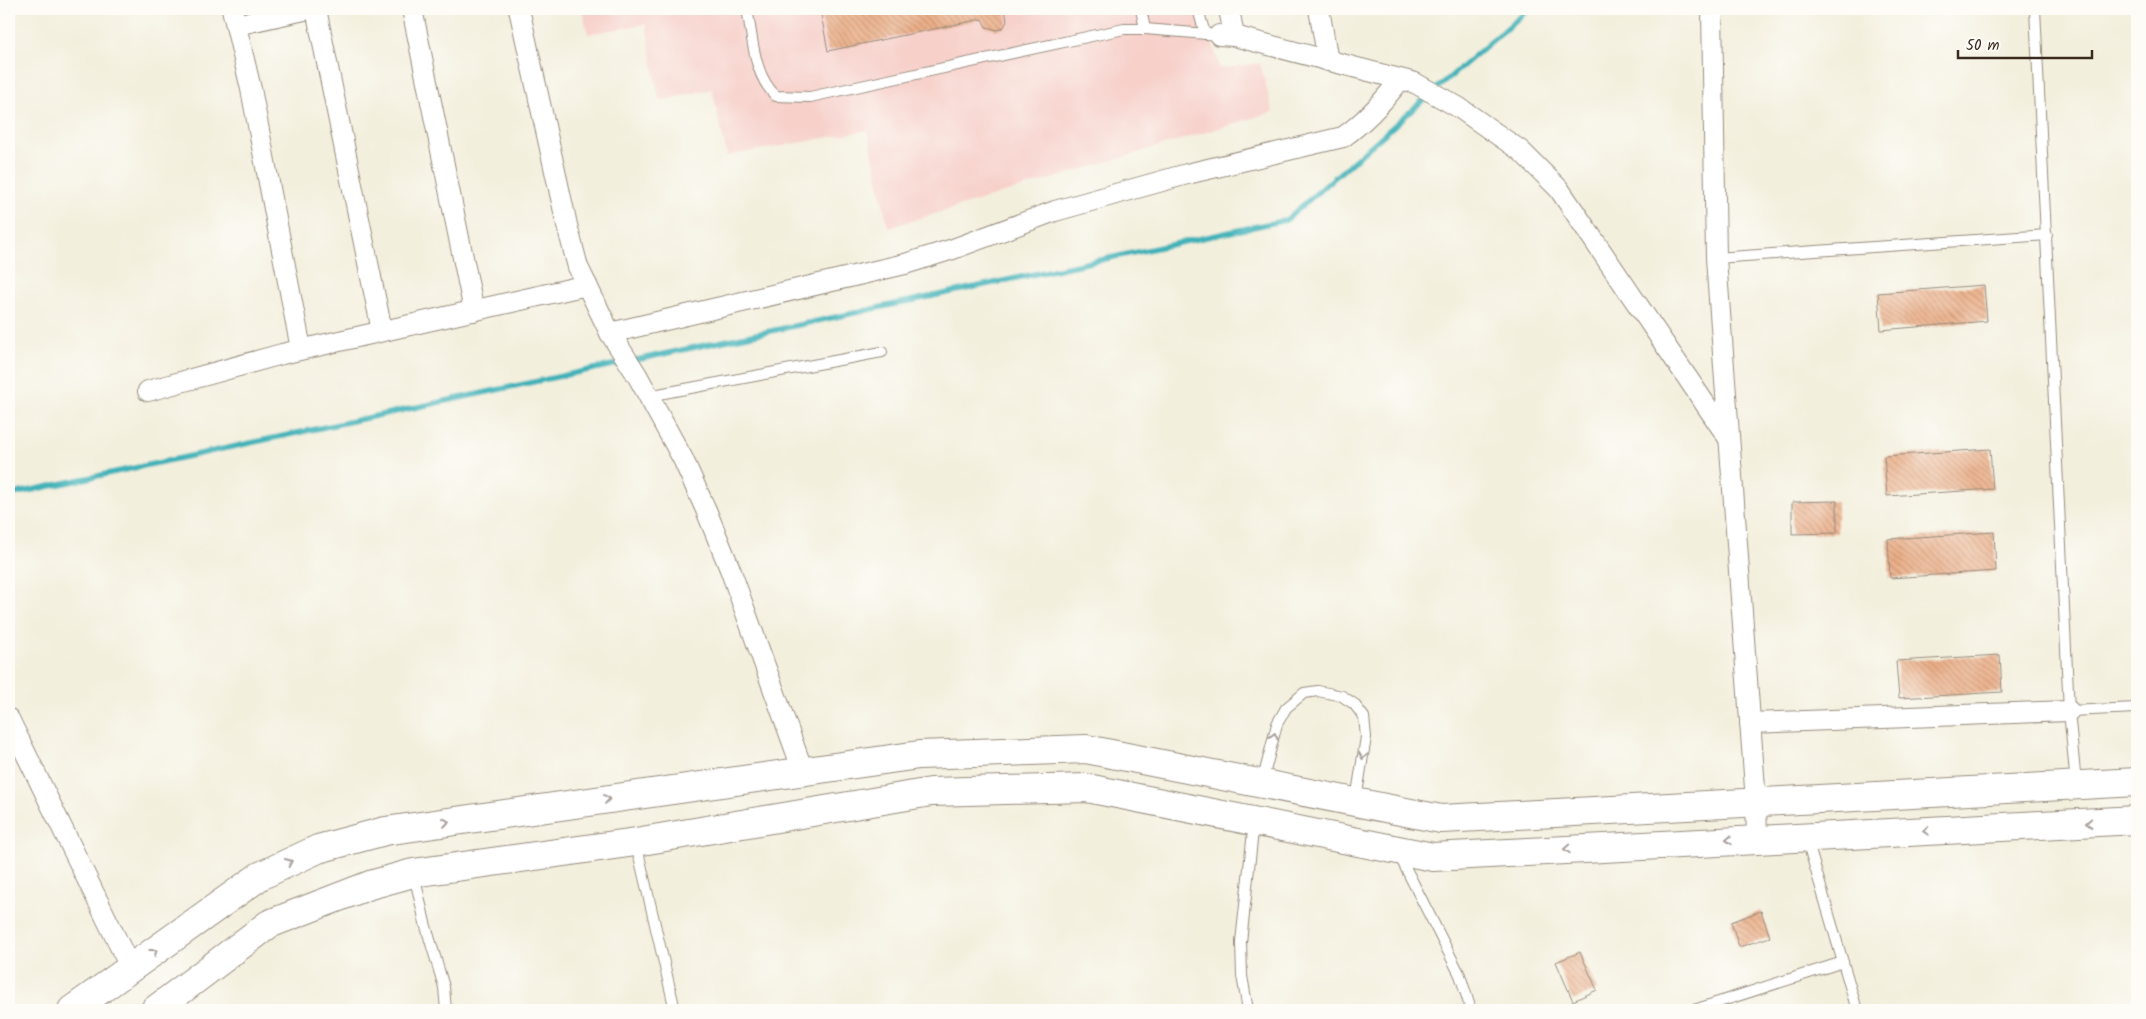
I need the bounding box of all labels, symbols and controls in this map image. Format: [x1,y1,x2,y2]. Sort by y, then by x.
scale bar [1958,28,2092,60]
text: 50 m [1966,34,2000,58]
one-way arrow [1268,732,1279,741]
one-way arrow [1359,751,1369,760]
one-way arrow [602,795,611,805]
one-way arrow [442,818,450,828]
one-way arrow [2084,818,2092,829]
one-way arrow [1922,825,1930,836]
one-way arrow [1725,835,1733,846]
one-way arrow [1563,844,1571,855]
one-way arrow [284,858,293,868]
one-way arrow [148,949,158,958]

